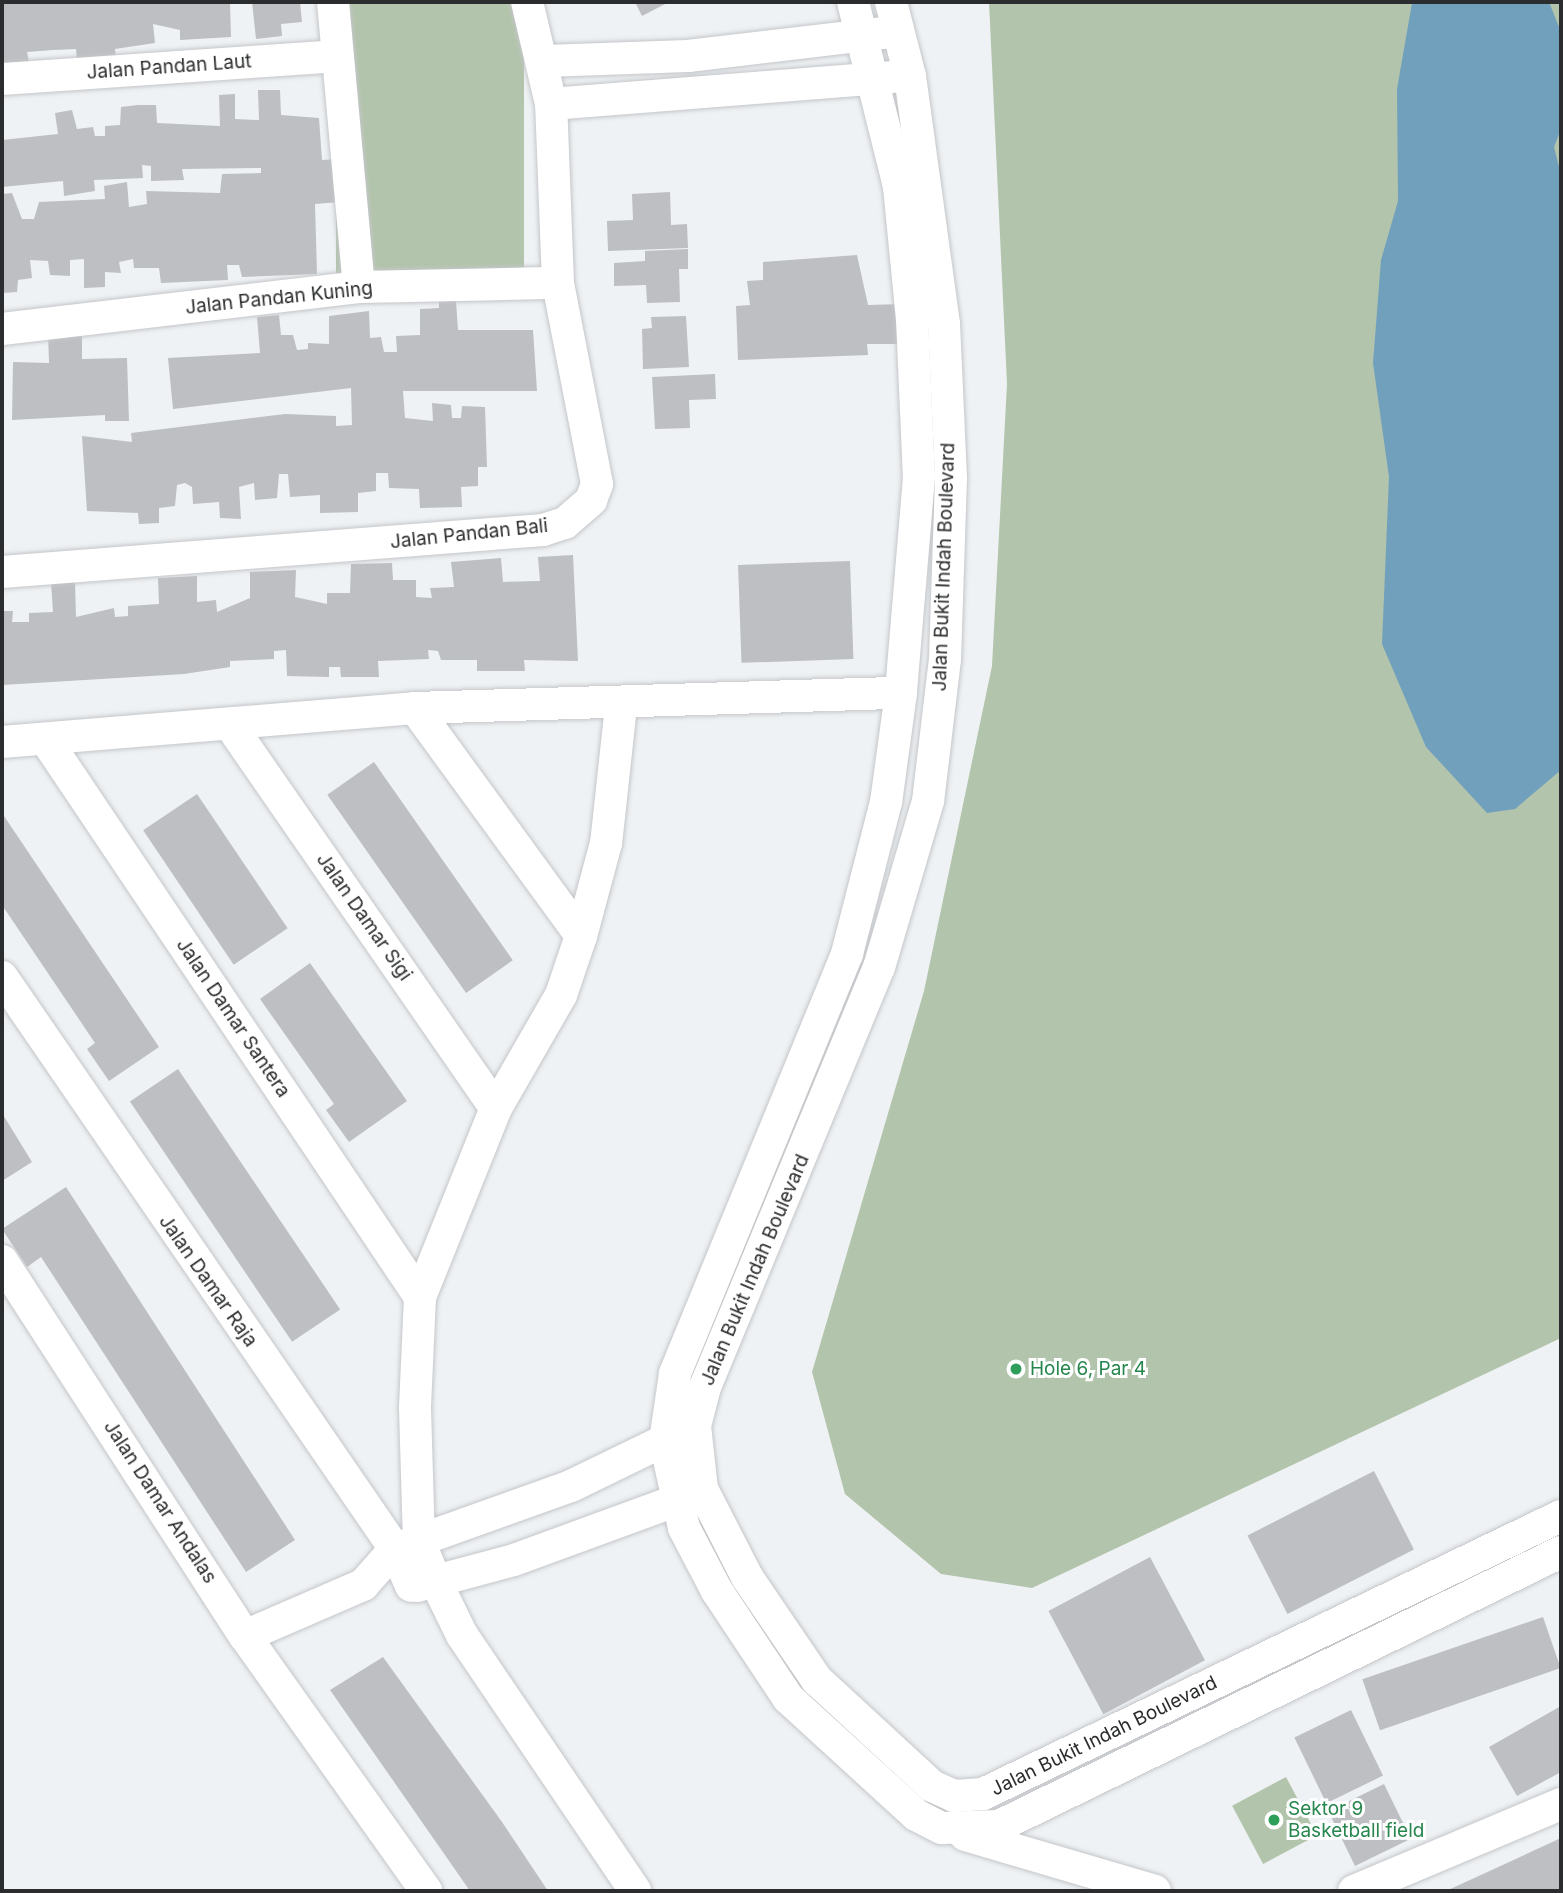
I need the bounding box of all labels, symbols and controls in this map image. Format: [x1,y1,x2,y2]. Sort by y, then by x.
street label: Jalan Pandan Laut [86,50,252,84]
street label: Jalan Pandan Kuning [184,277,374,319]
street label: Jalan Bukit Indah Boulevard [928,442,960,692]
street label: Jalan Pandan Bali [389,514,549,554]
street label: Jalan Damar Sigi [311,849,417,985]
street label: Jalan Damar Santera [171,934,295,1102]
street label: Jalan Bukit Indah Boulevard [696,1151,814,1389]
street label: Jalan Damar Raja [154,1211,262,1351]
place label: Hole 6, Par 4 [1030,1358,1146,1380]
marker: Hole 6, Par 4 [1008,1361,1024,1377]
street label: Jalan Damar Andalas [99,1416,221,1588]
street label: Jalan Bukit Indah Boulevard [987,1671,1221,1801]
place label: Sektor 9 Basketball field [1288,1798,1424,1842]
marker: Sektor 9 Basketball field [1266,1812,1282,1828]

